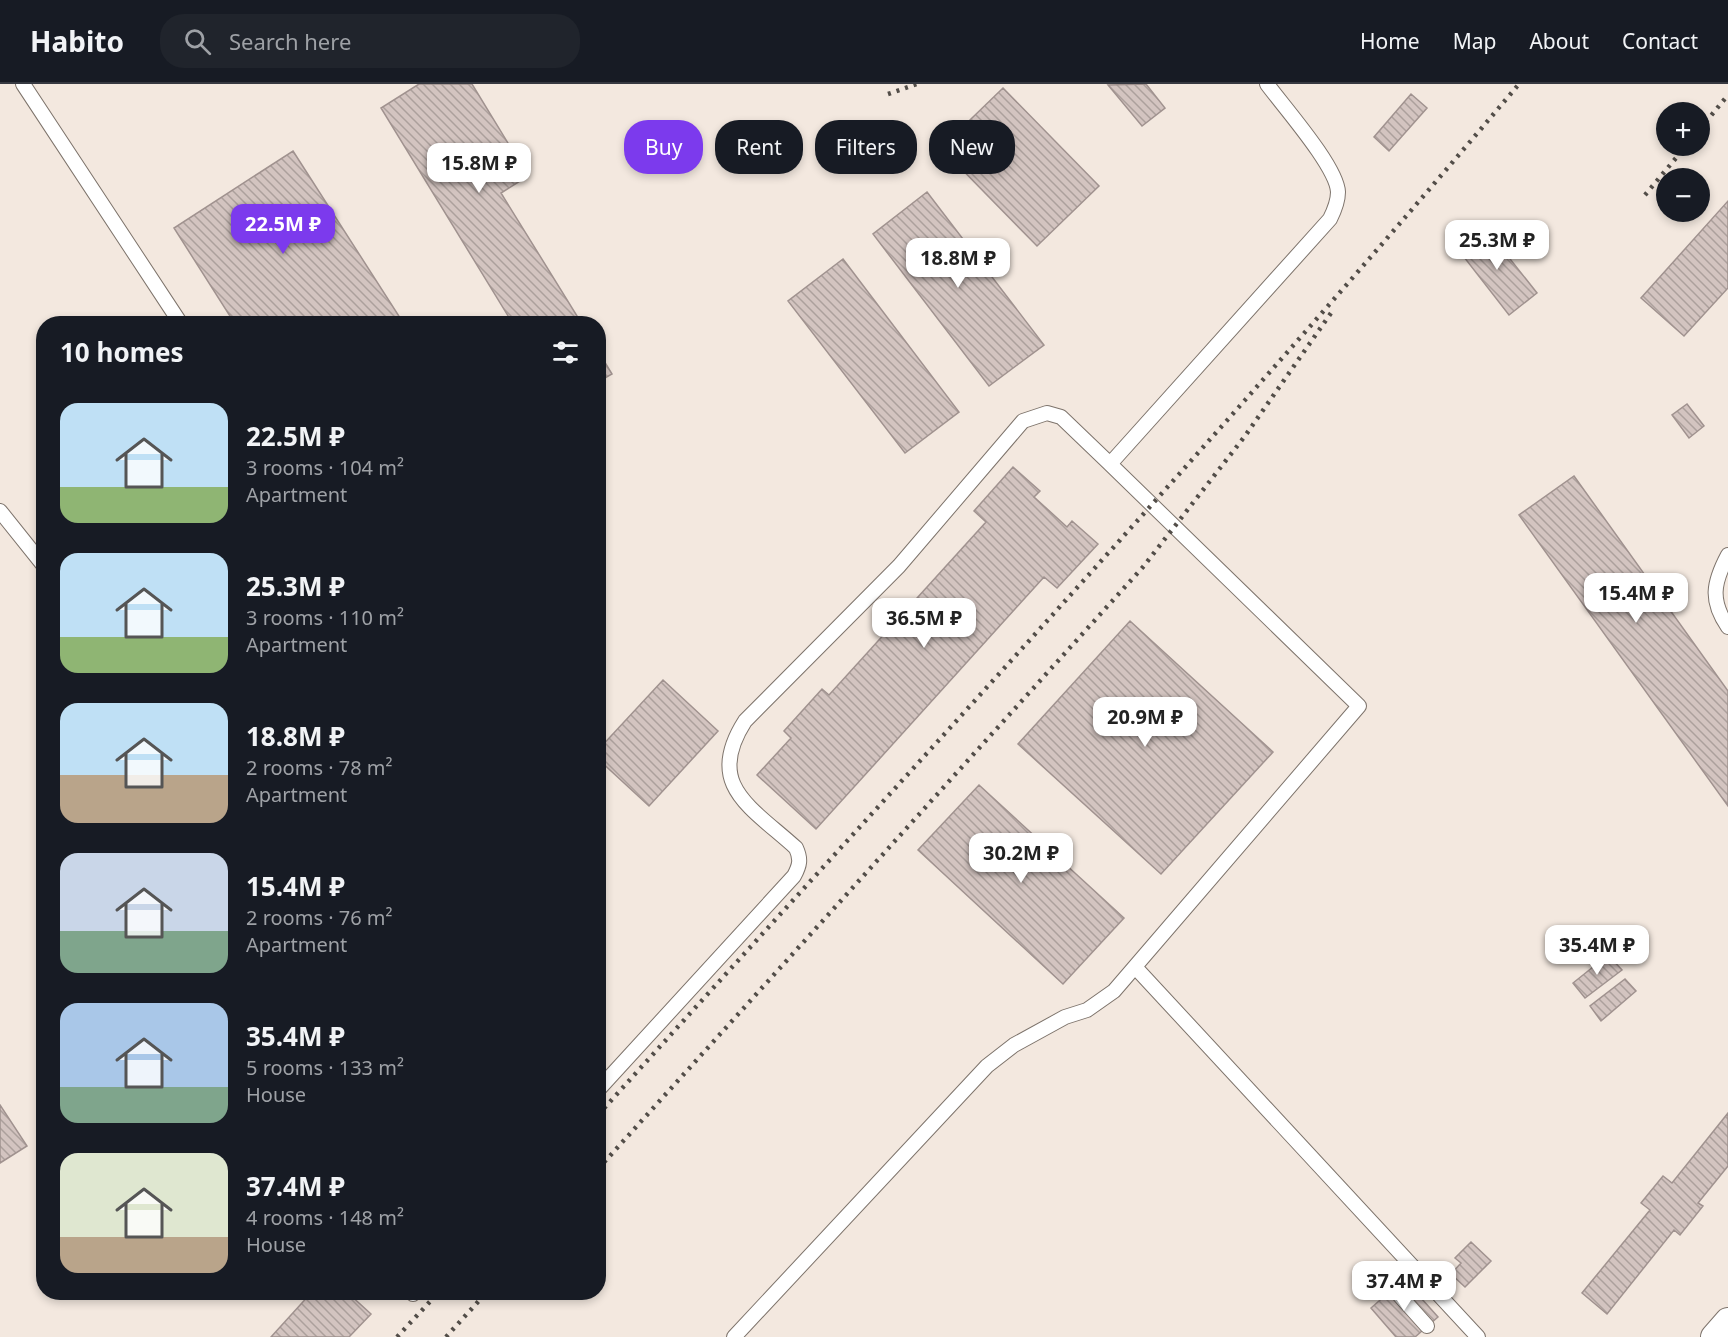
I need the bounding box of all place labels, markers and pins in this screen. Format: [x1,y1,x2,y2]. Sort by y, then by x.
pin: 15.8M ₽ [424,143,534,194]
pin: 22.5M ₽ [228,204,338,255]
pin: 25.3M ₽ [1442,220,1552,271]
pin: 18.8M ₽ [903,238,1013,289]
pin: 15.4M ₽ [1581,573,1691,624]
pin: 36.5M ₽ [869,598,979,649]
pin: 20.9M ₽ [1090,697,1200,748]
pin: 30.2M ₽ [966,833,1076,884]
pin: 35.4M ₽ [1542,925,1652,976]
pin: 37.4M ₽ [1349,1261,1459,1312]

